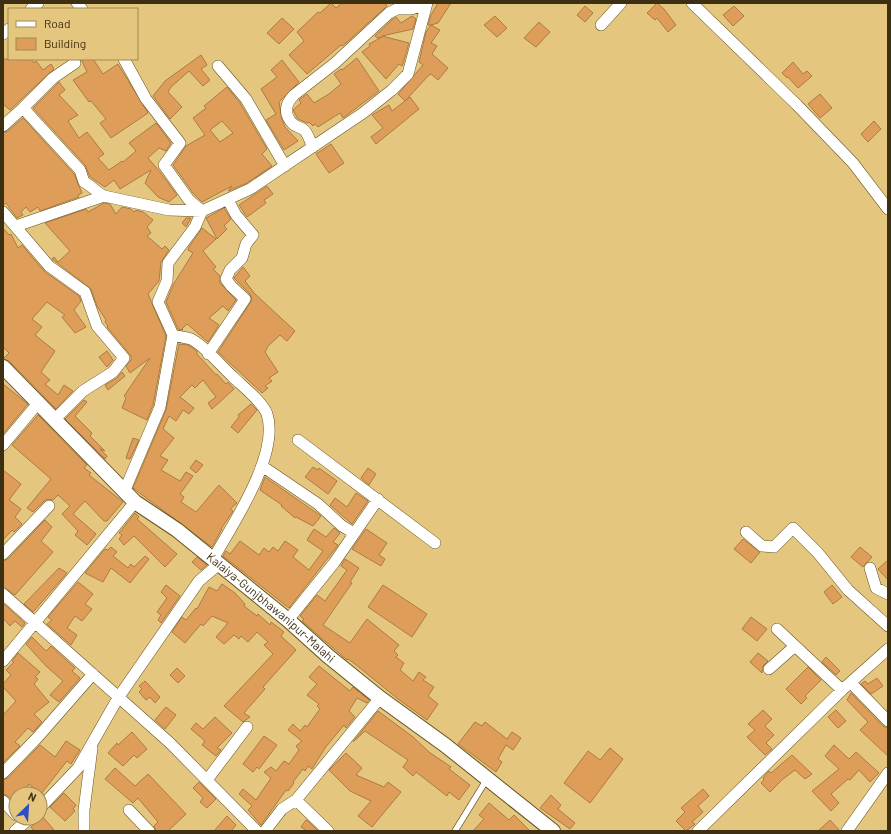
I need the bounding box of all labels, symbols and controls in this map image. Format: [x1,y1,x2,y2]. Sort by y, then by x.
legend [8,8,138,60]
text: Road [44,16,71,30]
text: Building [44,36,86,50]
street label: Kalaiya-Gunjbhawanipur-Malahi [204,549,338,665]
north arrow [8,786,48,826]
text: N [26,789,39,804]

